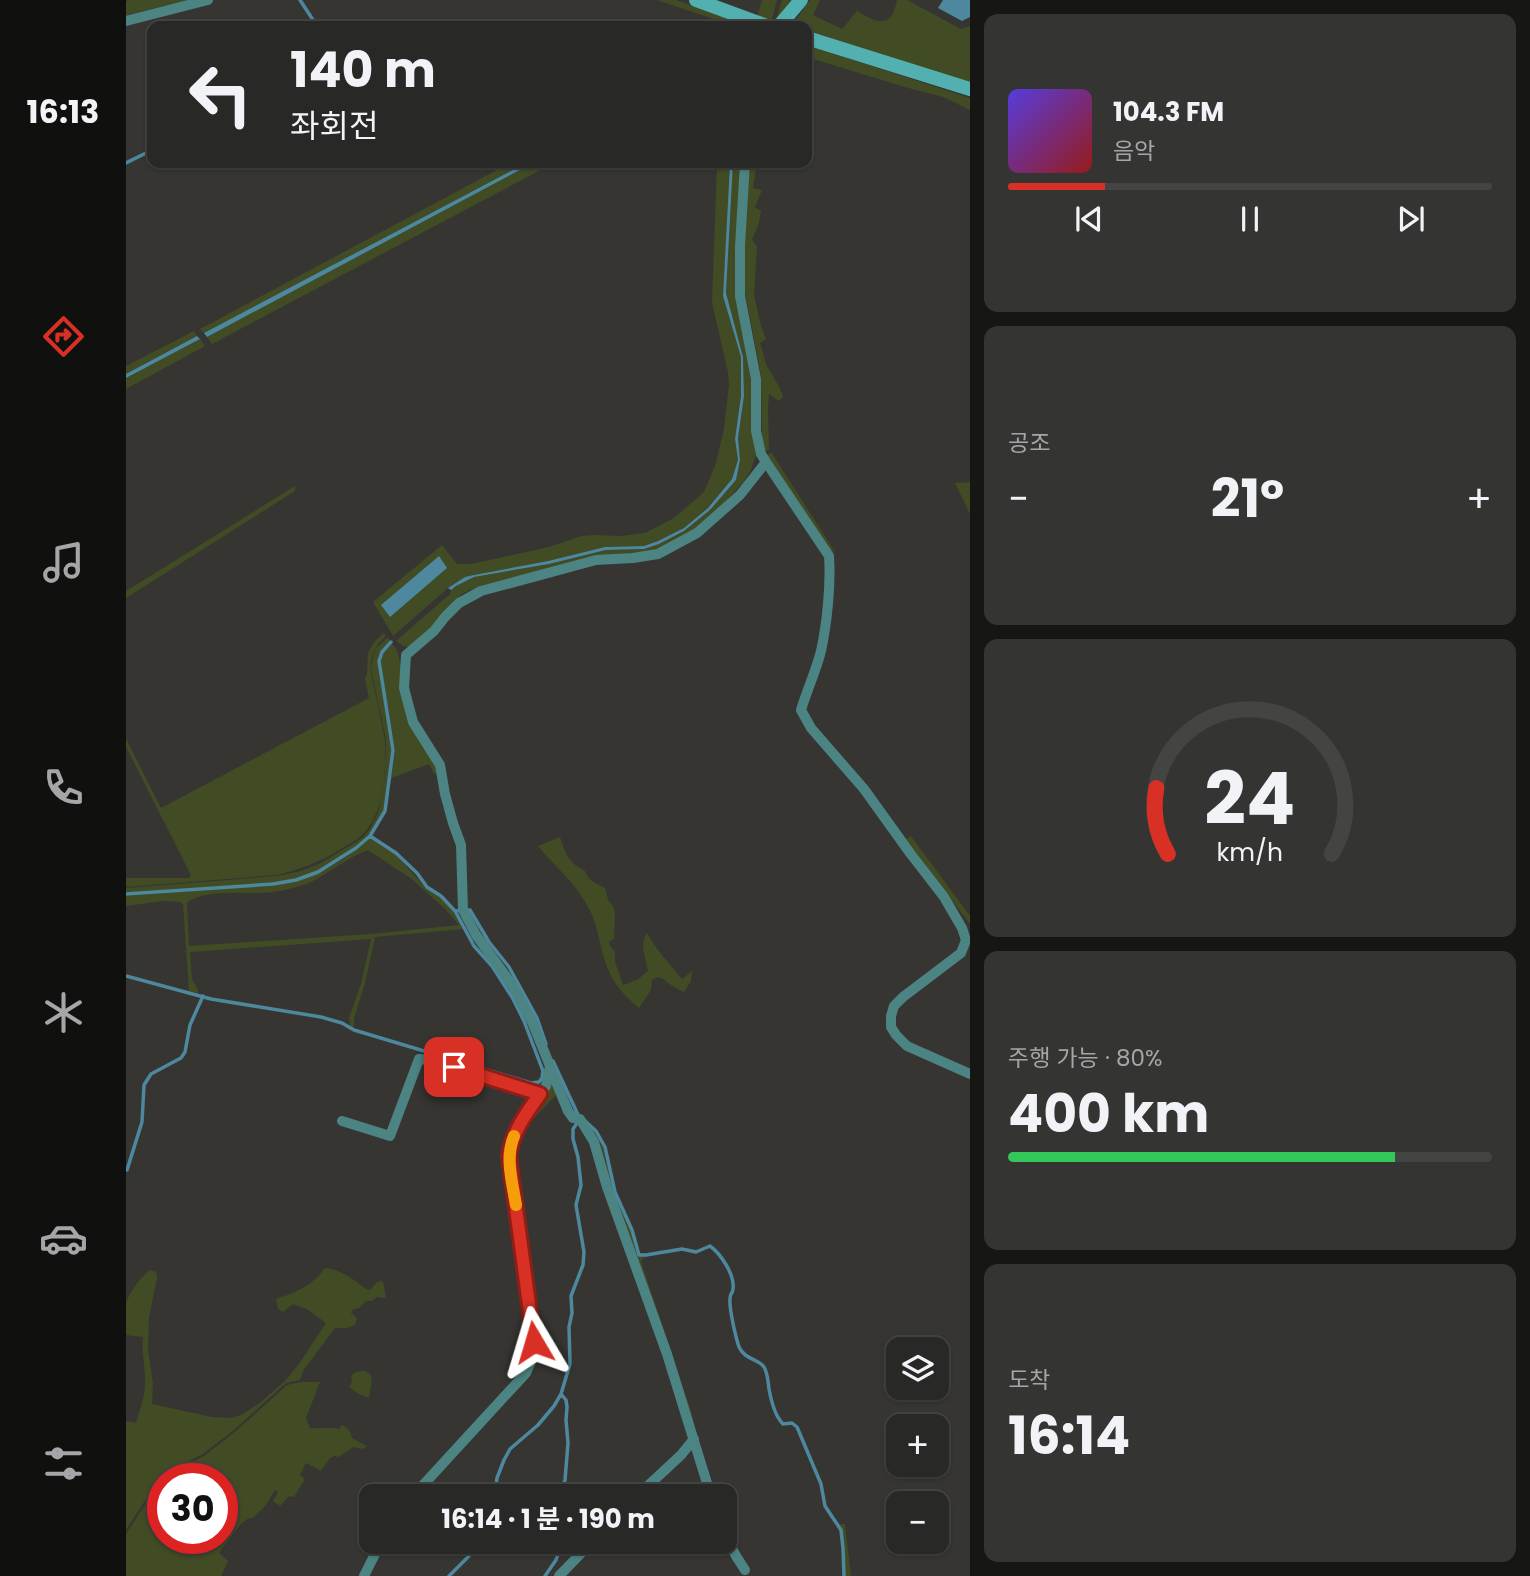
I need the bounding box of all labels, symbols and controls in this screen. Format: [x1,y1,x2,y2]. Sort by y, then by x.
text: 140 m [290,36,436,104]
icon: left [175,49,266,140]
text: 16:13 [27,89,99,134]
text: 104.3 FM [1113,94,1224,130]
text: 좌회전 [290,103,378,148]
text: 음악 [1113,135,1155,167]
icon: previous [1070,200,1108,238]
icon: pause [1231,200,1269,238]
icon: next [1392,200,1430,238]
icon: directions [39,312,88,361]
text: 공조 [1008,427,1050,459]
text: 21° [1211,462,1284,535]
text: − [1008,472,1029,525]
text: + [1466,472,1492,525]
icon: music [39,538,88,587]
text: 24 [1205,748,1295,849]
icon: phone [39,763,88,812]
text: km/h [1217,835,1283,870]
icon: climate [39,988,88,1037]
pin [424,1037,484,1097]
text: 주행 가능 · 80% [1008,1042,1162,1074]
icon: arrive [435,1048,473,1086]
text: 400 km [1008,1077,1209,1150]
icon: car [39,1214,88,1263]
position arrow [497,1305,571,1379]
map controls [886,1337,949,1554]
button: layers [886,1337,949,1400]
text: 도착 [1008,1364,1050,1396]
text: 16:14 [1008,1399,1130,1472]
button: + [886,1414,949,1477]
icon: filters [39,1439,88,1488]
speed limit sign: 30 [147,1463,238,1554]
button: − [886,1491,949,1554]
text: 16:14 · 1 분 · 190 m [441,1501,655,1537]

